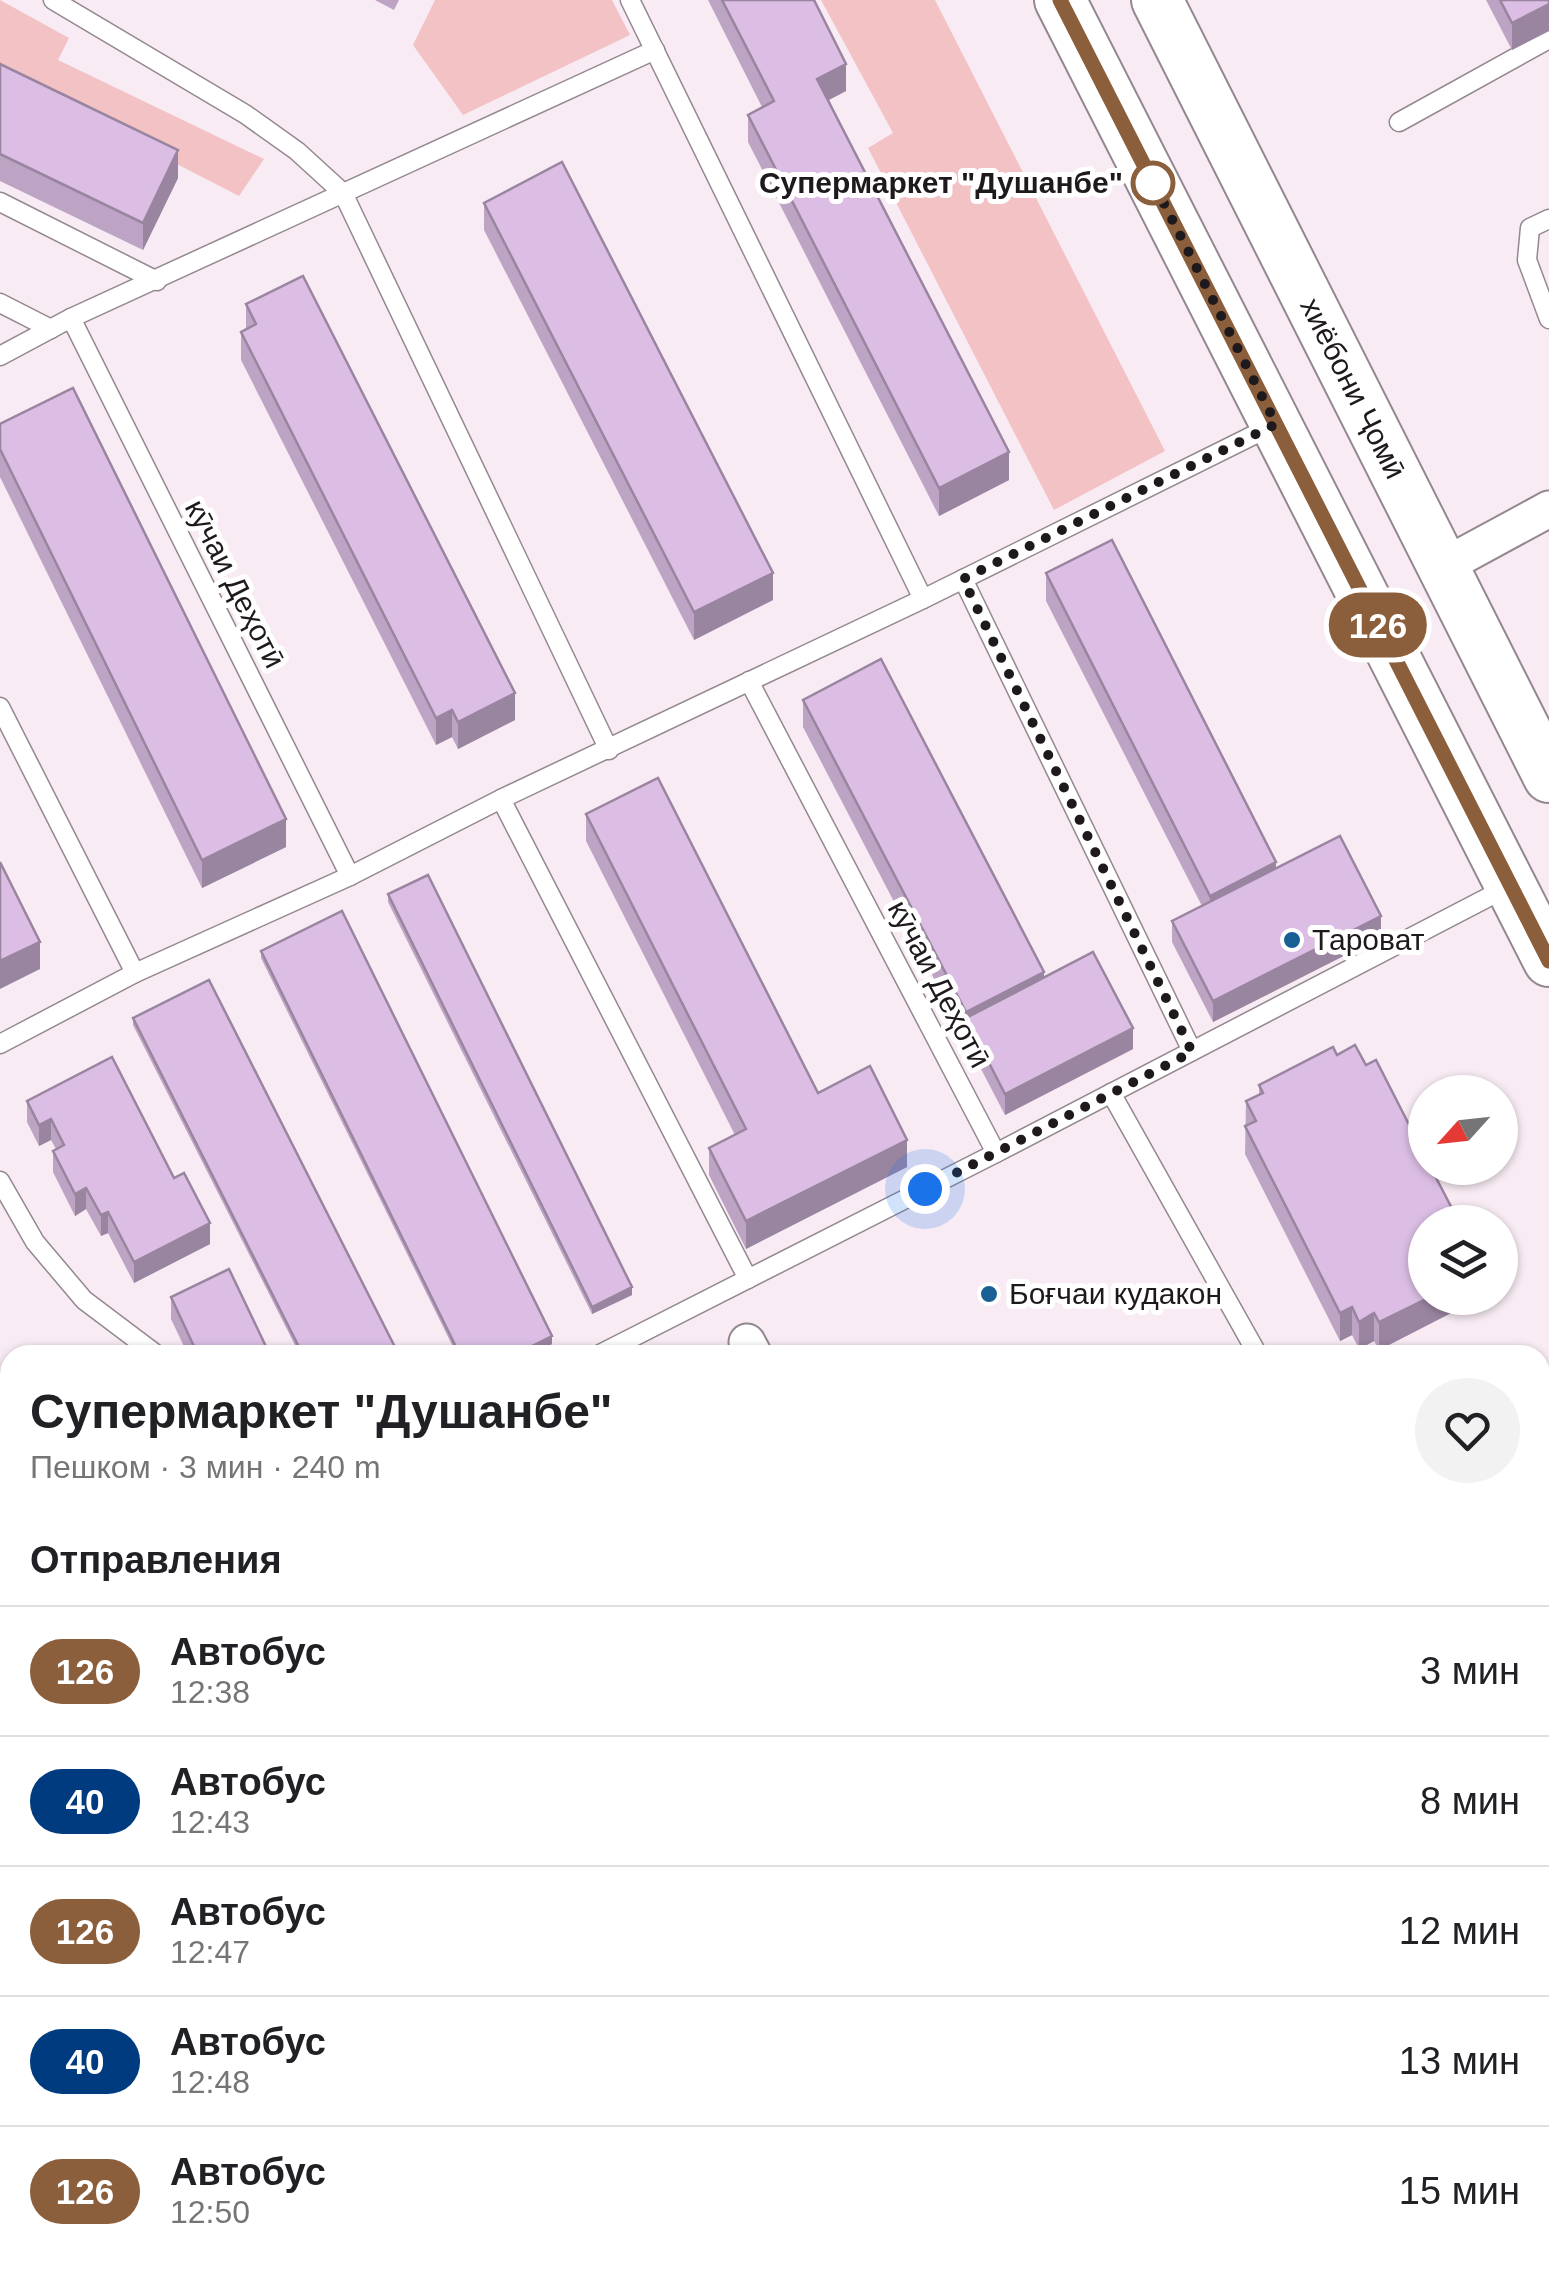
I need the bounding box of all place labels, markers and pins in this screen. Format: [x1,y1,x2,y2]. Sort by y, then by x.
marker: Супермаркет "Душанбе" [1132,162,1174,204]
place label: Супермаркет "Душанбе" [759,166,1123,199]
place label: Тароват [1312,923,1425,956]
marker: Тароват [1281,929,1303,951]
place label: Боғчаи кудакон [1009,1277,1222,1310]
marker: Боғчаи кудакон [978,1283,1000,1305]

